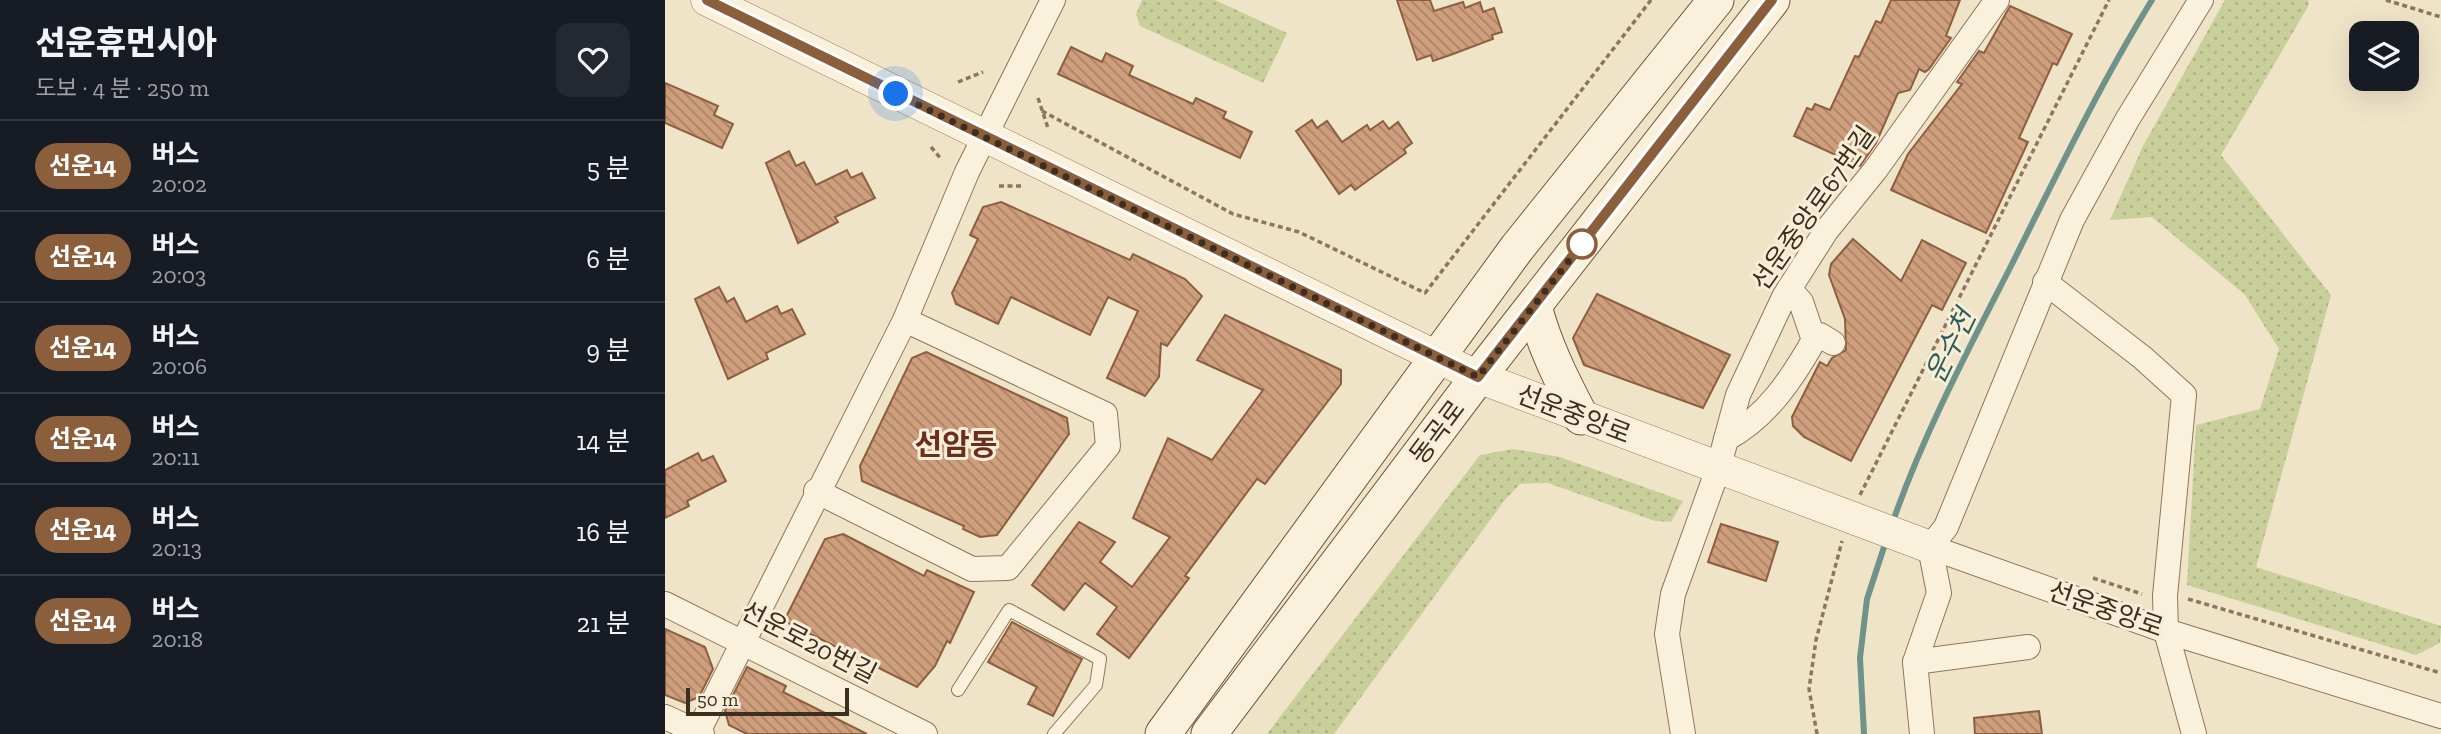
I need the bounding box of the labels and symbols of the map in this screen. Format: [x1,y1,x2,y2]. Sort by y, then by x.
your location [878,76,913,111]
street label: 선운중앙로67번길 [1744,120,1882,296]
unlabelled marker [1567,229,1597,259]
water label: 운수천 [1919,301,1984,388]
street label: 선운중앙로 [1512,378,1636,450]
street label: 동곡로 [1403,394,1471,470]
district label: 선암동 [915,427,997,463]
street label: 선운중앙로 [2044,574,2168,644]
street label: 선운로20번길 [736,594,882,690]
scale bar [686,685,849,717]

